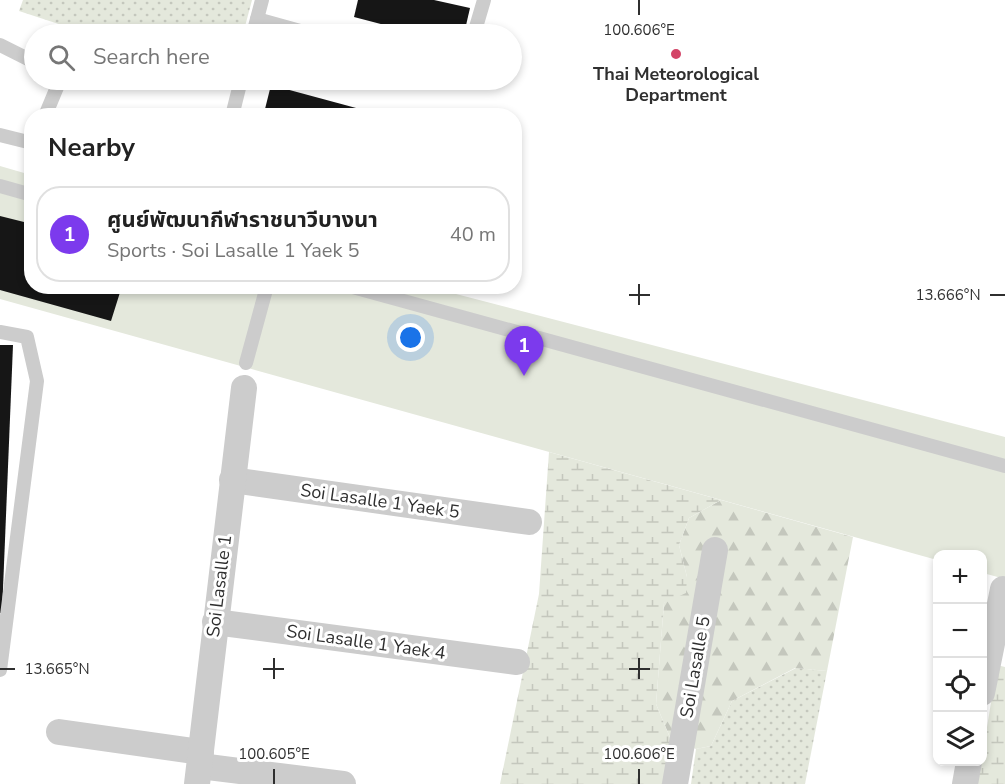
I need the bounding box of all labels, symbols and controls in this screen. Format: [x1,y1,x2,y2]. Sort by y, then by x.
text: 100.606°E [603,20,675,40]
search box [24,24,522,90]
icon: search [45,41,78,74]
text: Search here [93,42,210,72]
marker: Thai Meteorological Department [669,47,683,61]
place label: Thai Meteorological Department [593,62,759,107]
text: Nearby [48,130,135,165]
text: ศูนย์พัฒนากีฬาราชนาวีบางนา [107,205,378,235]
text: 1 [64,221,76,248]
text: 40 m [450,221,496,248]
text: Sports · Soi Lasalle 1 Yaek 5 [107,237,360,264]
text: 13.666°N [915,285,981,305]
your location [396,323,425,352]
pin: 1 [504,326,544,376]
street label: Soi Lasalle 1 Yaek 5 [299,478,461,524]
street label: Soi Lasalle 1 [201,533,237,639]
map controls [933,550,987,766]
button: + [933,550,987,604]
button: − [933,604,987,658]
street label: Soi Lasalle 5 [674,614,716,720]
street label: Soi Lasalle 1 Yaek 4 [285,619,447,665]
button: locate [933,658,987,712]
text: 13.665°N [24,659,90,679]
button: layers [933,712,987,766]
text: 100.605°E [238,744,310,764]
text: 100.606°E [603,744,675,764]

